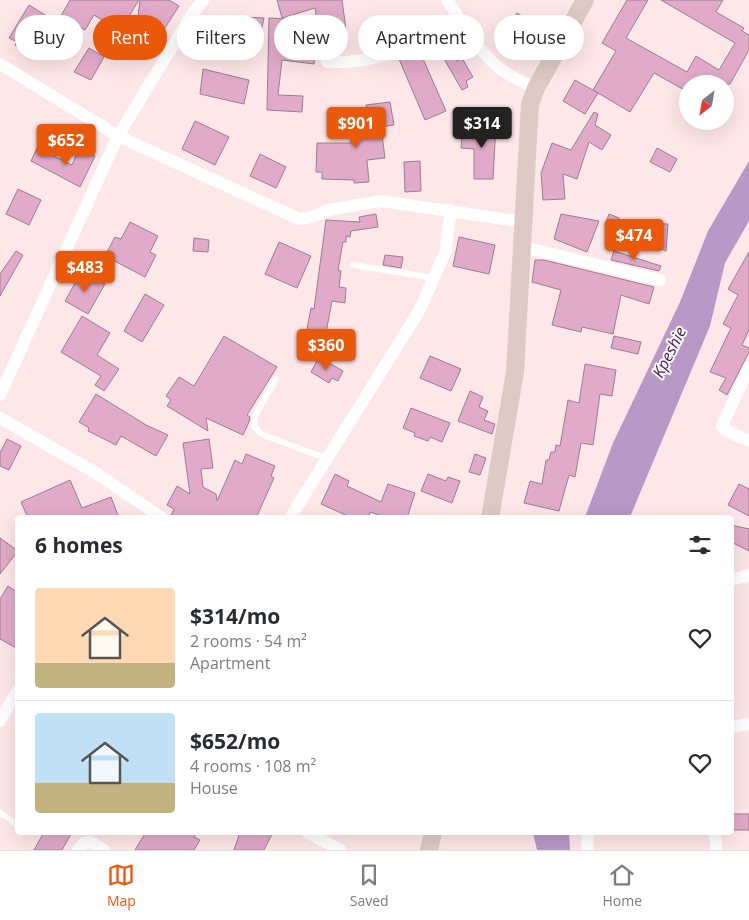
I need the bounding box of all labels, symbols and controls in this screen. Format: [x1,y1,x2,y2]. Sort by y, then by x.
chip: Buy [15,15,83,60]
chip: Rent [93,15,167,60]
chip: Filters [177,15,264,60]
chip: New [274,15,348,60]
chip: Apartment [358,15,484,60]
chip: House [494,15,584,60]
north arrow [679,75,734,130]
map controls [679,75,734,130]
pin: $901 [326,106,386,149]
pin: $314 [452,106,512,149]
text: $901 [338,112,374,134]
text: $314 [464,112,500,134]
pin: $652 [36,124,96,166]
text: $652 [48,129,84,151]
pin: $474 [604,218,664,261]
text: $474 [616,224,652,246]
pin: $483 [55,250,115,293]
text: $483 [67,256,103,278]
water label: Kpeshie [647,323,691,381]
pin: $360 [296,328,356,371]
text: $360 [308,334,344,356]
text: 6 homes [35,531,123,559]
icon: filters [686,531,714,559]
text: $314/mo [190,602,280,630]
icon: home [75,608,135,668]
icon: heart [686,624,714,652]
text: 2 rooms · 54 m² [190,630,307,652]
text: Apartment [190,652,270,674]
text: $652/mo [190,727,280,755]
icon: home [75,733,135,793]
icon: heart [686,749,714,777]
text: 4 rooms · 108 m² [190,755,316,777]
text: House [190,777,238,799]
tab: Map [107,861,136,910]
tab: Saved [350,861,389,910]
tab: Home [602,861,642,910]

